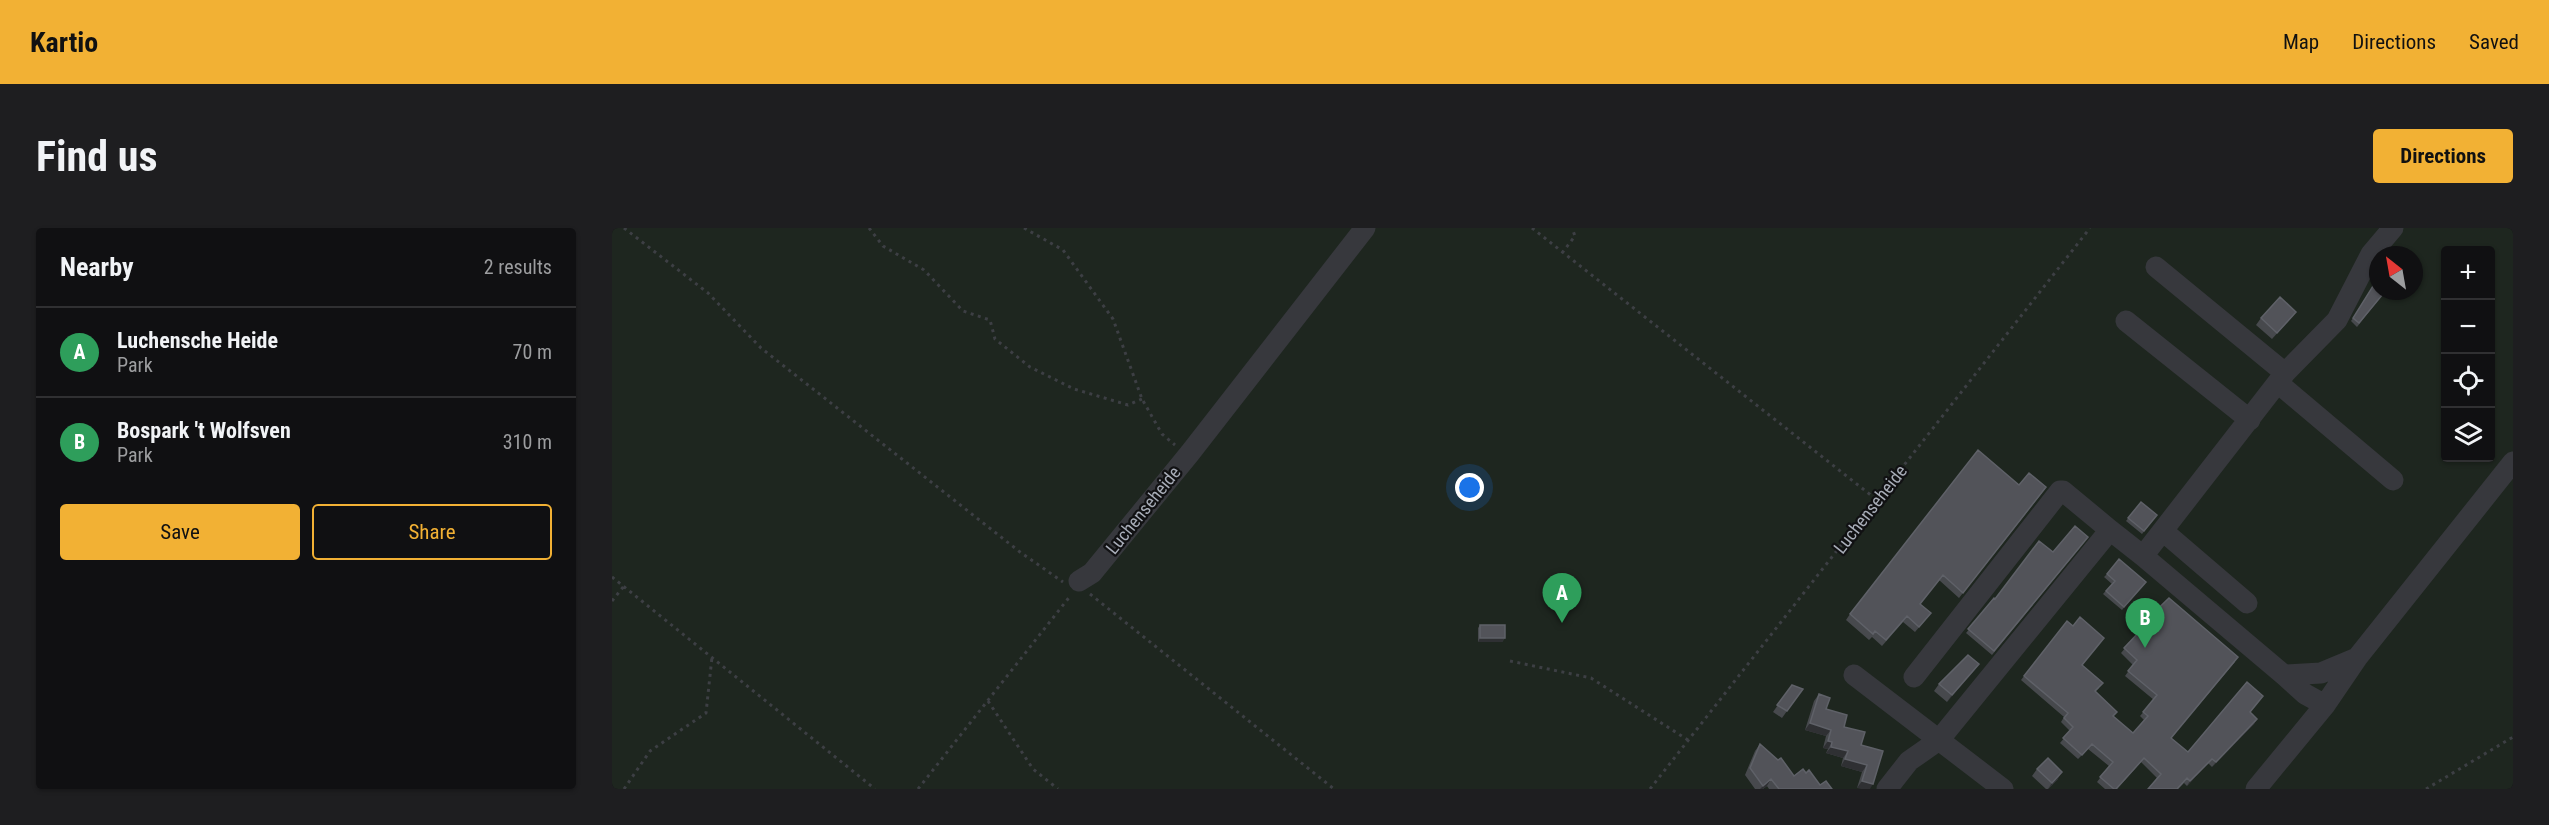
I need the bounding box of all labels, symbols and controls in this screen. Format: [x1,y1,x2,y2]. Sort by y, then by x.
text: Kartio [30,26,98,59]
text: Map [2283,30,2319,54]
text: Directions [2352,30,2436,54]
text: Saved [2469,30,2519,54]
button: Directions [2373,129,2513,183]
text: Find us [36,132,157,181]
north arrow [2369,246,2423,300]
map controls [2441,246,2495,462]
button: + [2441,246,2495,300]
text: Nearby [60,252,134,282]
text: 2 results [484,255,552,279]
button: − [2441,300,2495,354]
text: Luchensche Heide [117,328,278,353]
text: A [74,340,85,364]
text: 70 m [513,340,552,364]
text: Park [117,353,153,377]
button: locate [2441,354,2495,408]
button: layers [2441,408,2495,462]
text: Bospark 't Wolfsven [117,418,291,443]
text: B [74,430,85,454]
text: 310 m [503,430,552,454]
text: Park [117,443,153,467]
street label: Luchenseheide [1829,461,1911,557]
street label: Luchenseheide [1101,462,1185,558]
your location [1455,473,1484,502]
button: Save [60,504,300,560]
button: Share [312,504,552,560]
pin: A [1542,574,1582,623]
pin: B [2126,598,2164,648]

